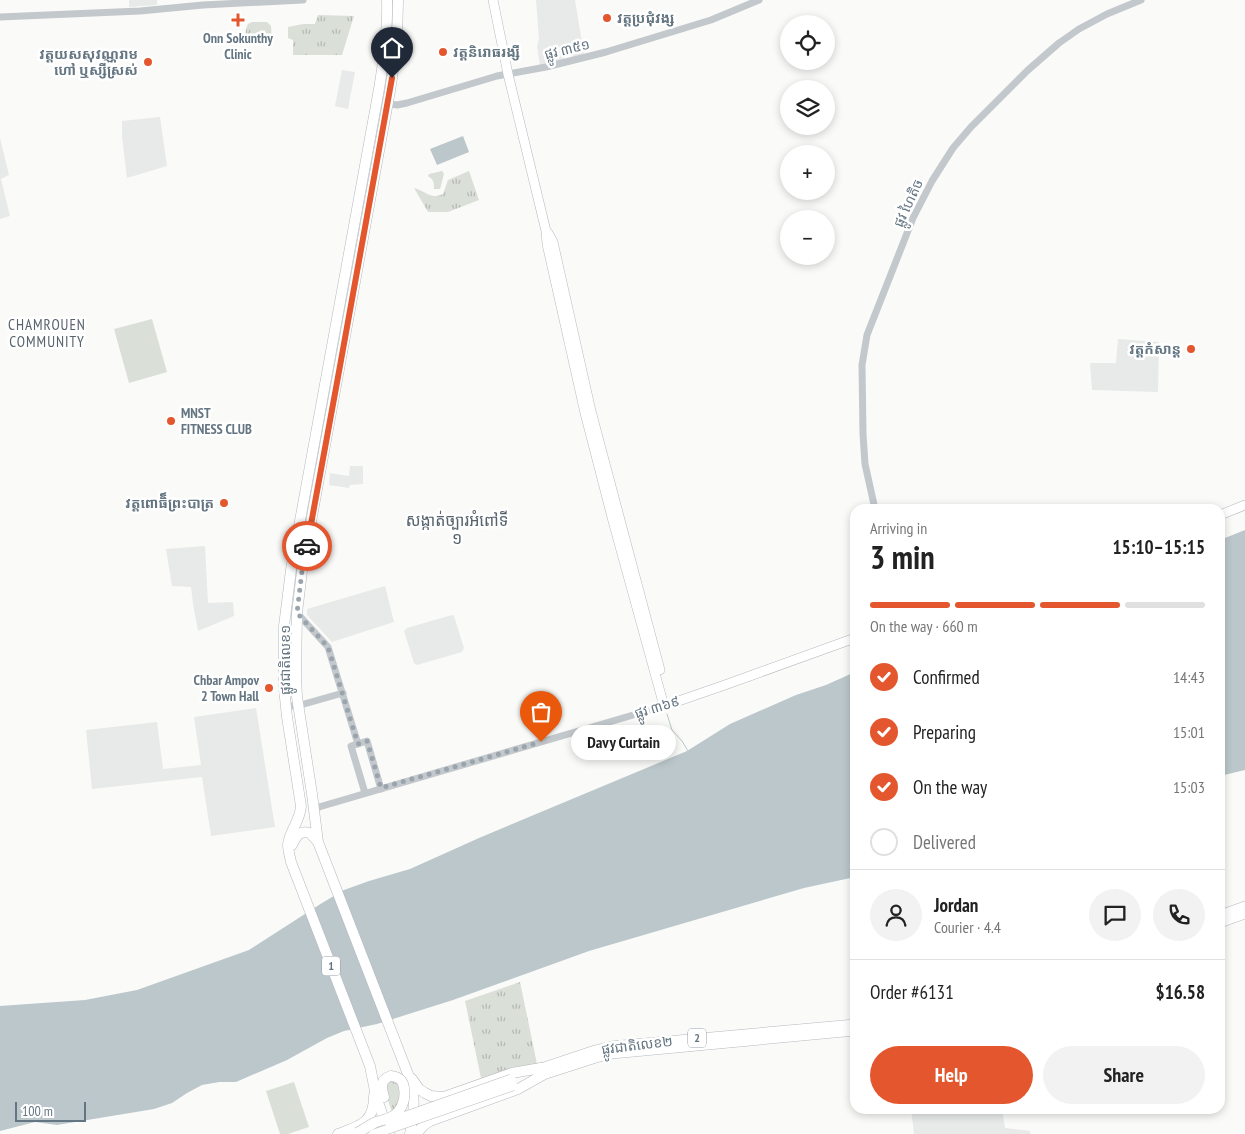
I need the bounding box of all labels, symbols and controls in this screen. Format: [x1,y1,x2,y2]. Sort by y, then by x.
place label: វត្តប្រជុំវង្ស [617,9,674,27]
marker: វត្តប្រជុំវង្ស [601,12,613,24]
marker: Onn Sokunthy Clinic [231,13,245,27]
map controls [780,15,835,265]
button: locate [780,15,835,70]
pin [371,27,413,78]
place label: Onn Sokunthy Clinic [203,29,273,63]
icon: home [378,34,406,62]
street label: ផ្លូវ ៣៥១ [542,35,592,66]
place label: វត្តនិរោធរង្សី [453,43,520,61]
place label: វត្តយសសុវណ្ណរាម ហៅ ឬស្សីស្រស់ [39,45,138,79]
marker: វត្តនិរោធរង្សី [437,46,449,58]
marker: វត្តយសសុវណ្ណរាម ហៅ ឬស្សីស្រស់ [142,56,154,68]
button: layers [780,80,835,135]
button: + [780,145,835,200]
street label: ផ្លូវ ហៃតិច [889,176,930,231]
button: − [780,210,835,265]
district label: CHAMROUEN COMMUNITY [8,315,86,351]
place label: វត្តកំសាន្ត [1129,340,1181,358]
marker: វត្តកំសាន្ត [1185,343,1197,355]
place label: MNST FITNESS CLUB [181,404,252,438]
marker: MNST FITNESS CLUB [165,415,177,427]
place label: វត្តពោធិ៏ព្រះបាត្រ [125,492,214,512]
marker: វត្តពោធិ៏ព្រះបាត្រ [218,497,230,509]
district label: សង្កាត់ច្បារអំពៅទី ១ [406,510,508,548]
text: Arriving in [870,518,927,538]
courier [282,521,332,571]
icon: car [293,532,321,560]
text: 15:10–15:15 [1112,535,1205,559]
text: 3 min [870,536,935,578]
text: On the way · 660 m [870,616,978,636]
street label: ផ្លូវជាតិលេខ១ [276,625,297,695]
icon: check [870,663,898,691]
text: Confirmed [913,665,980,689]
text: 14:43 [1173,667,1205,687]
place label: Chbar Ampov 2 Town Hall [194,671,260,705]
marker: Chbar Ampov 2 Town Hall [263,682,275,694]
pin [520,691,562,742]
street label: ផ្លូវ ៣៦៩ [632,692,683,725]
icon: bag [527,698,555,726]
icon: check [870,718,898,746]
text: Preparing [913,720,976,744]
text: 15:01 [1173,722,1205,742]
callout: Davy Curtain [571,724,676,760]
text: Davy Curtain [587,732,660,752]
icon: check [870,773,898,801]
text: On the way [913,775,987,799]
text: 15:03 [1173,777,1205,797]
text: Delivered [913,830,976,854]
button: person [870,889,922,941]
button: chat [1089,889,1141,941]
button: phone [1153,889,1205,941]
text: Jordan [934,893,978,917]
text: Courier · 4.4 [934,917,1001,937]
road number: 1 [322,956,340,976]
text: Order #6131 [870,980,954,1004]
text: $16.58 [1156,980,1205,1004]
road number: 2 [688,1028,706,1048]
street label: ផ្លូវជាតិលេខ២ [600,1032,674,1061]
button: Help [870,1046,1033,1104]
button: Share [1043,1046,1205,1104]
scale bar [15,1099,86,1122]
text: 100 m [22,1102,53,1120]

